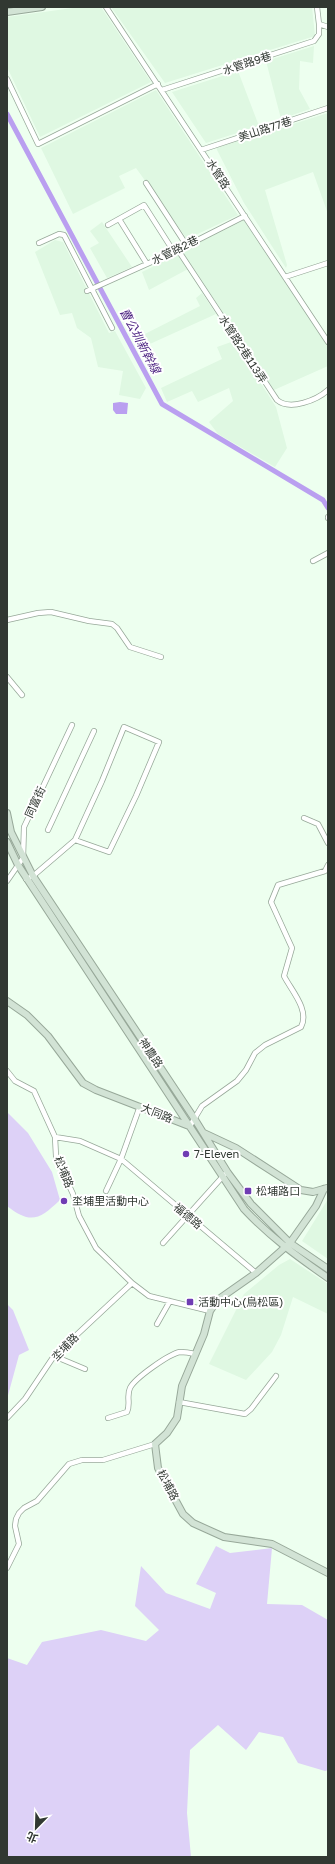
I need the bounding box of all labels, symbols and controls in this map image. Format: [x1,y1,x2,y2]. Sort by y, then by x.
street label: 水管路9巷 [221,49,273,77]
street label: 美山路77巷 [236,114,293,143]
street label: 水管路 [204,156,233,191]
street label: 水管路2巷 [149,233,200,266]
water label: 曹公圳新幹線 [117,305,165,378]
street label: 水管路2巷113弄 [217,312,270,385]
street label: 同富街 [22,784,47,819]
street label: 神農路 [137,1035,166,1070]
street label: 大同路 [139,1100,175,1125]
place label: 7-Eleven [194,1147,239,1160]
marker: 7-Eleven [181,1149,191,1159]
street label: 松埔路 [52,1154,77,1190]
place label: 松埔路口 [256,1184,300,1197]
marker: 松埔路口 [243,1186,253,1196]
place label: 坔埔里活動中心 [72,1194,149,1207]
marker: 坔埔里活動中心 [59,1196,69,1206]
street label: 福德路 [172,1200,205,1231]
place label: 活動中心(鳥松區) [198,1295,283,1308]
marker: 活動中心(鳥松區) [185,1297,195,1307]
street label: 坔埔路 [49,1330,81,1363]
street label: 松埔路 [155,1467,182,1502]
north arrow [16,1808,56,1848]
text: 北 [24,1830,39,1846]

